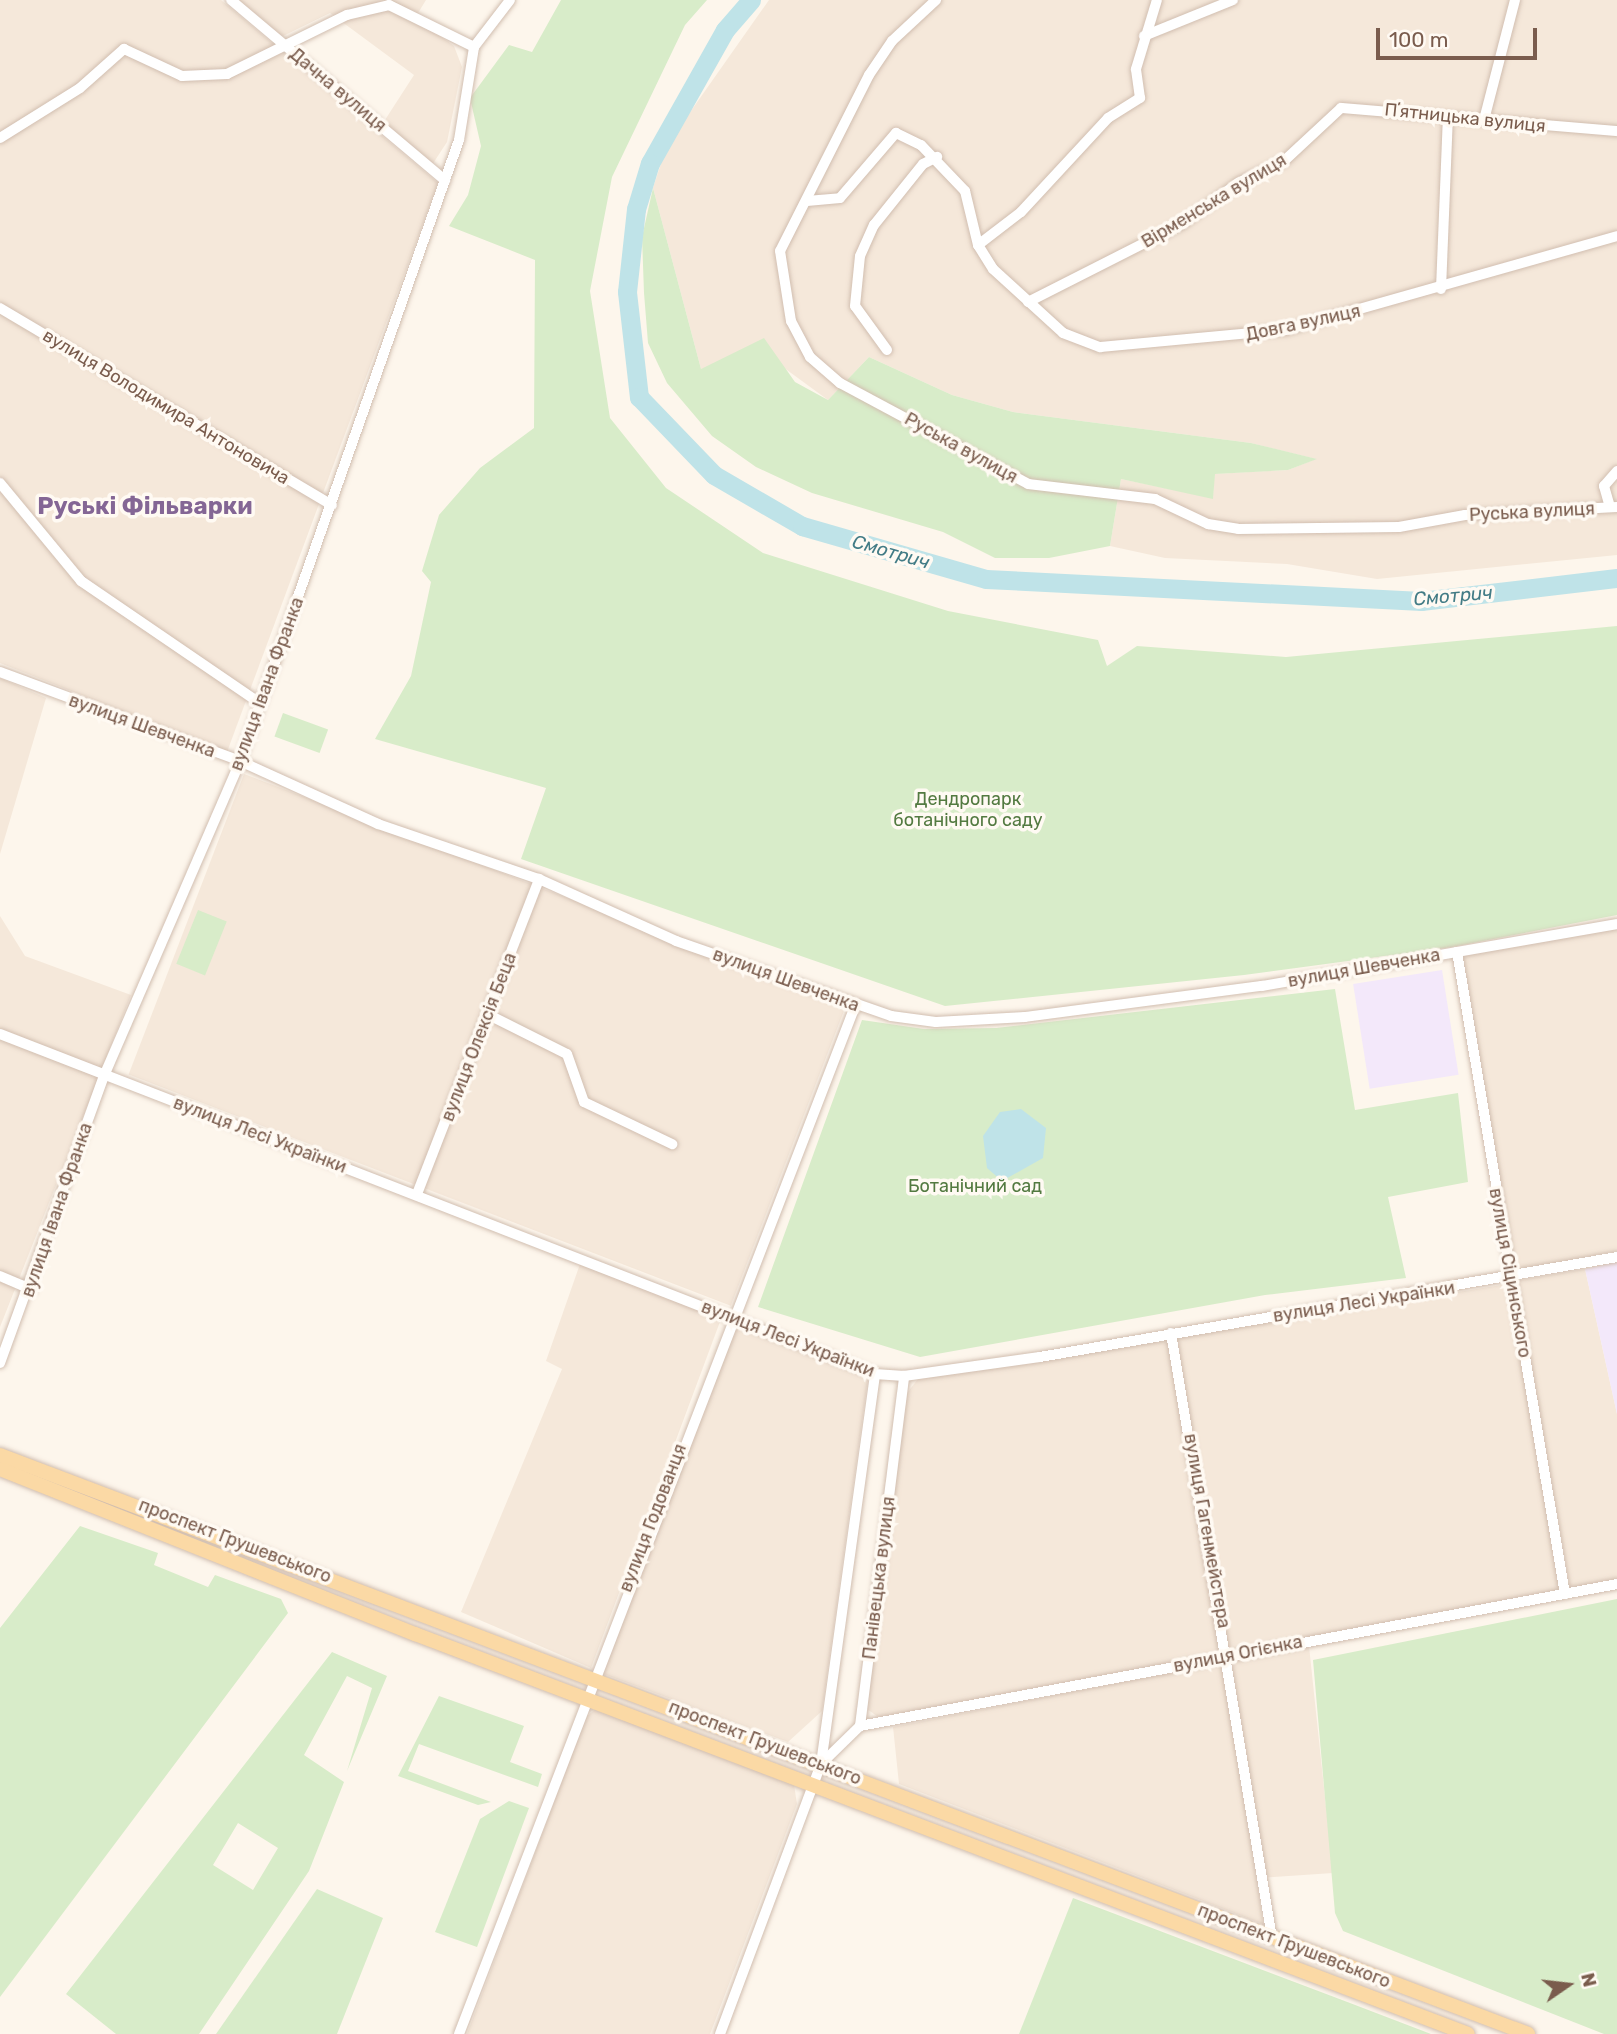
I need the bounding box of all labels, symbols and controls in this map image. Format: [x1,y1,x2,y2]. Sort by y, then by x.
scale bar [1379,14,1540,58]
text: 100 m [1389,27,1448,52]
street label: Дачна вулиця [285,43,391,137]
street label: Пʼятницька вулиця [1383,99,1547,137]
street label: Вірменська вулиця [1138,149,1290,253]
street label: Довга вулиця [1244,300,1362,346]
street label: вулиця Володимира Антоновича [39,325,293,489]
street label: Руська вулиця [901,408,1021,488]
district label: Руські Фільварки [37,493,253,521]
street label: Руська вулиця [1469,498,1595,526]
water label: Смотрич [850,530,932,574]
water label: Смотрич [1412,581,1494,611]
street label: вулиця Івана Франка [226,594,308,774]
street label: вулиця Шевченка [66,689,218,763]
park label: Дендропарк ботанічного саду [893,789,1043,832]
street label: вулиця Шевченка [710,943,862,1017]
street label: вулиця Шевченка [1286,944,1442,992]
street label: вулиця Олексія Беца [437,950,521,1124]
street label: вулиця Лесі Українки [170,1092,350,1178]
street label: вулиця Івана Франка [17,1120,97,1300]
park label: Ботанічний сад [908,1175,1042,1197]
street label: вулиця Сіцинського [1484,1186,1536,1360]
street label: вулиця Лесі Українки [1272,1277,1456,1327]
street label: вулиця Лесі Українки [698,1296,878,1382]
street label: вулиця Гагенмейстера [1179,1432,1235,1630]
street label: вулиця Годованця [615,1441,691,1595]
street label: проспект Грушевського [136,1494,334,1588]
street label: Панівецька вулиця [858,1495,900,1661]
street label: вулиця Огієнка [1172,1631,1304,1677]
street label: проспект Грушевського [666,1696,864,1790]
street label: проспект Грушевського [1195,1899,1393,1993]
north arrow [1533,1950,1603,2020]
text: N [1576,1970,1602,1989]

